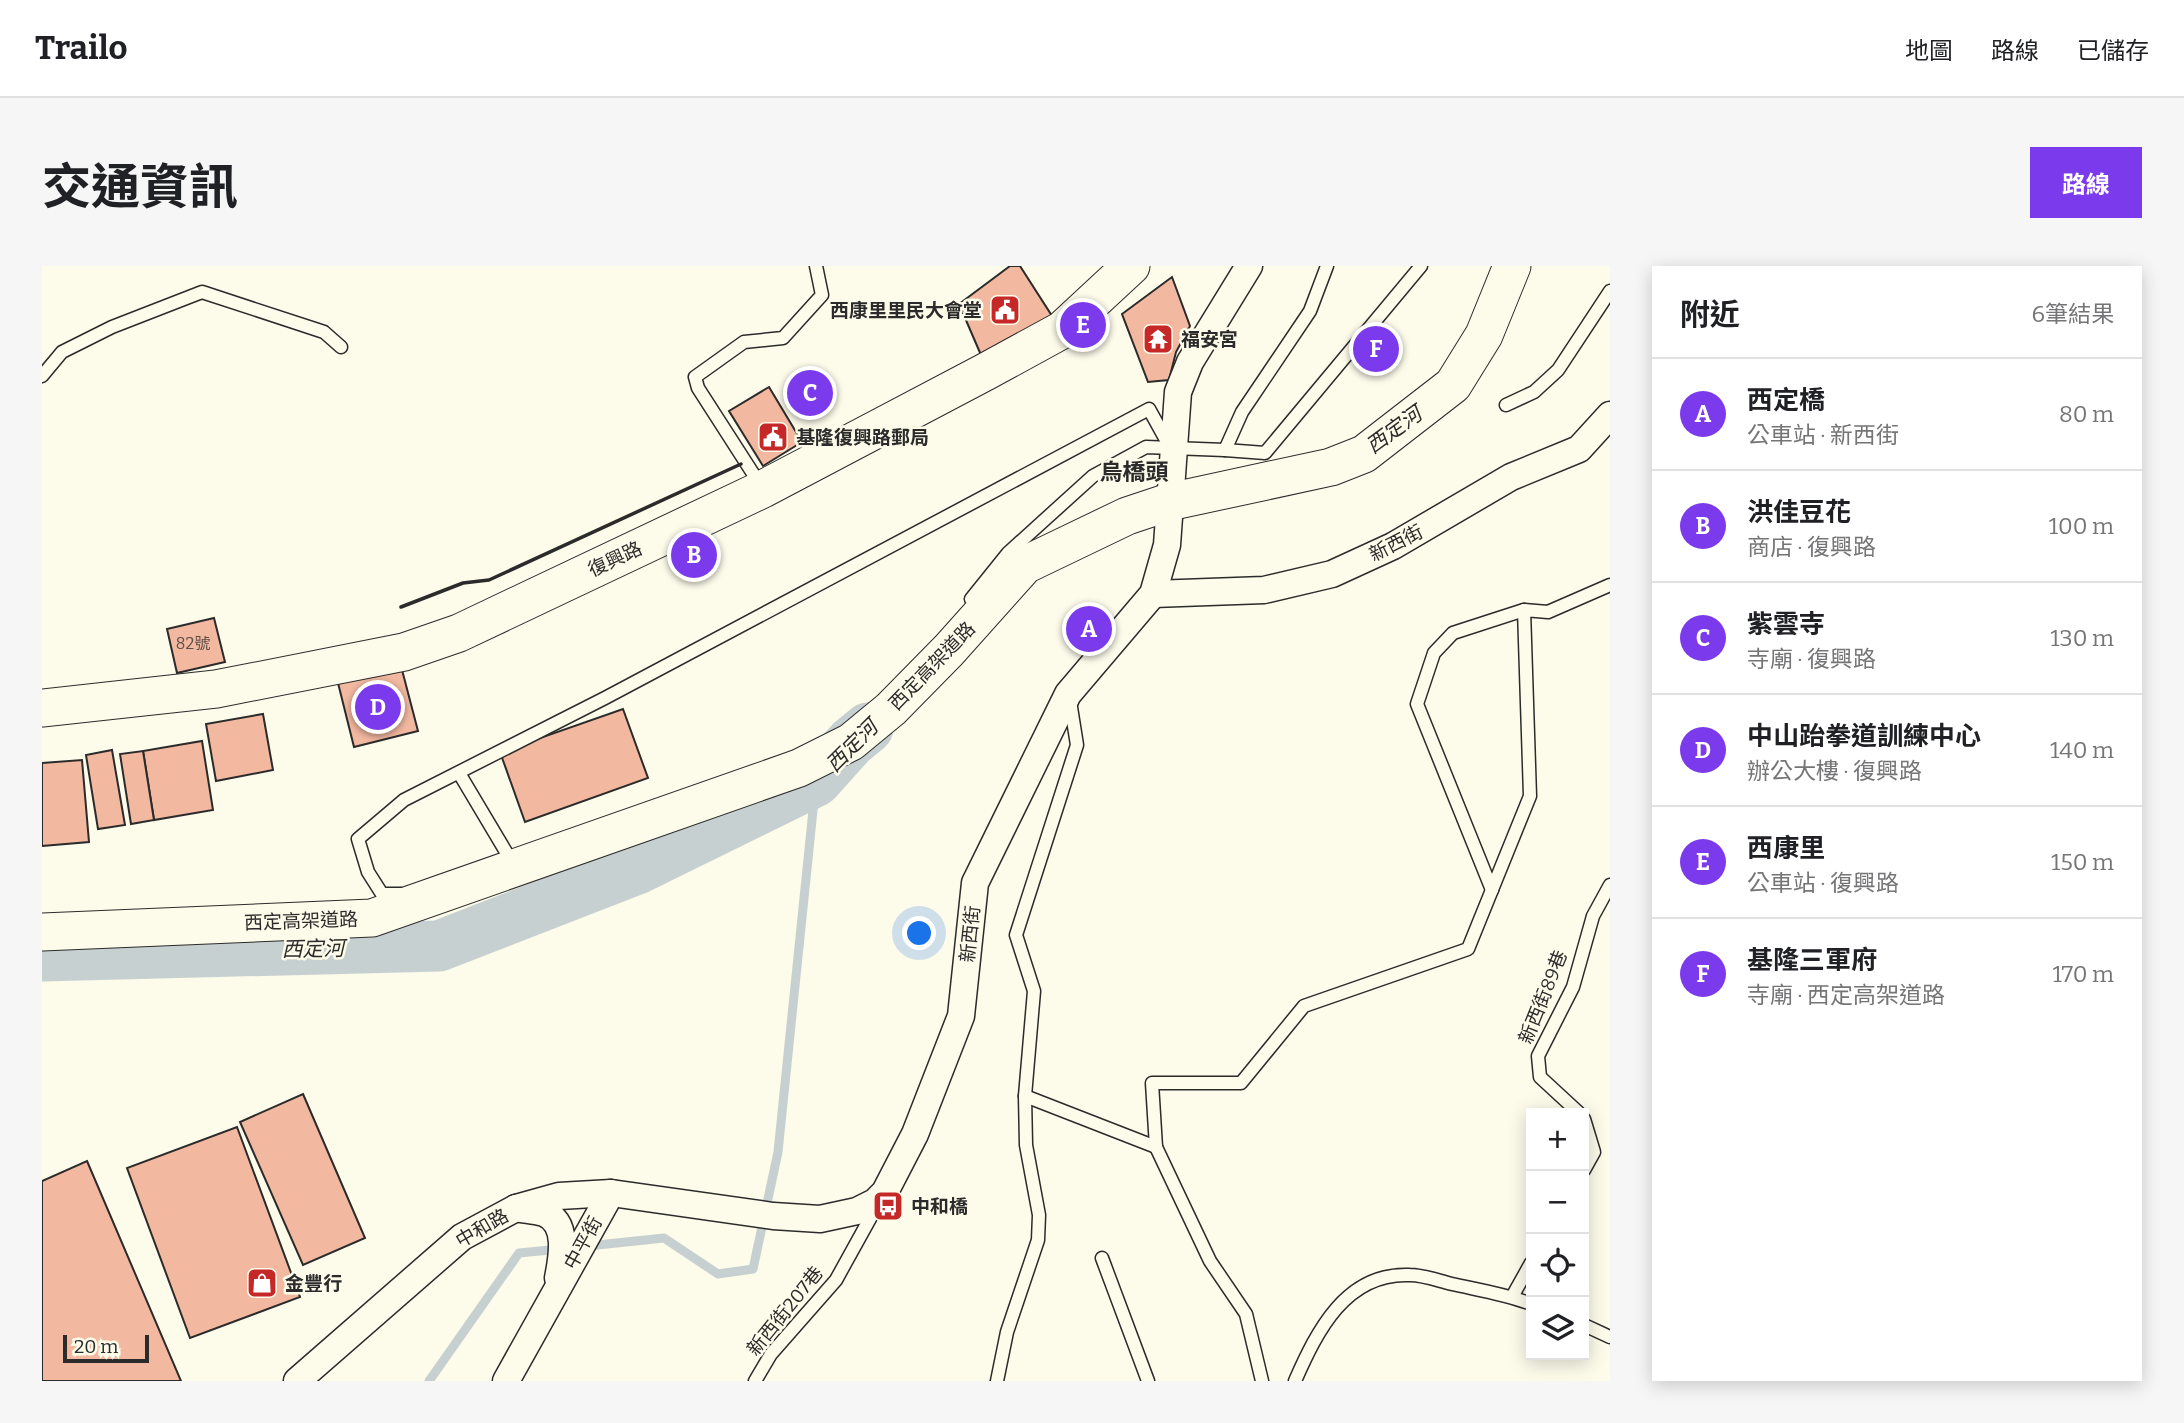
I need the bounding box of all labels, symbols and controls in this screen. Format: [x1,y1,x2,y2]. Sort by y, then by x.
text: Trailo [35,28,128,68]
text: 地圖 [1905,37,1953,65]
text: 路線 [1991,37,2039,65]
text: 已儲存 [2077,37,2149,65]
button: 路線 [2030,147,2142,218]
text: 交通資訊 [42,158,238,217]
public building icon: 西康里里民大會堂 [988,293,1022,327]
text: 附近 [1680,297,1740,333]
place label: 西康里里民大會堂 [830,299,982,322]
pin: E [1060,299,1106,351]
text: 6筆結果 [2031,300,2114,328]
temple icon: 福安宮 [1141,322,1175,356]
pin: F [1353,323,1399,375]
place label: 福安宮 [1181,328,1238,351]
pin: C [787,367,833,419]
text: 西定橋 [1747,385,1825,416]
water label: 西定河 [1361,399,1430,459]
text: A [1695,400,1711,428]
text: 80 m [2059,400,2114,428]
public building icon: 基隆復興路郵局 [756,420,790,454]
text: 公車站 · 新西街 [1747,421,1899,449]
place label: 基隆復興路郵局 [796,426,929,449]
district label: 烏橋頭 [1100,458,1169,486]
text: 洪佳豆花 [1747,497,1851,528]
text: B [1696,512,1710,540]
text: 100 m [2049,512,2114,540]
street label: 新西街 [1365,520,1427,566]
pin: B [671,529,717,581]
text: 商店 · 復興路 [1747,533,1876,561]
street label: 復興路 [584,537,646,581]
pin: A [1066,603,1112,655]
text: 紫雲寺 [1747,609,1825,640]
street label: 西定高架道路 [884,617,980,715]
text: C [1696,624,1710,652]
text: 130 m [2050,624,2114,652]
house number: 82號 [176,634,210,653]
text: 寺廟 · 復興路 [1747,645,1876,673]
pin: D [355,681,401,733]
water label: 西定河 [821,712,886,777]
text: 中山跆拳道訓練中心 [1747,721,1981,752]
text: D [1695,736,1711,764]
text: 140 m [2050,736,2114,764]
text: 辦公大樓 · 復興路 [1747,757,1922,785]
text: 西康里 [1747,833,1825,864]
text: E [1696,848,1710,876]
text: 150 m [2051,848,2114,876]
text: 公車站 · 復興路 [1747,869,1899,897]
street label: 新西街 [956,904,984,964]
street label: 西定高架道路 [244,908,358,934]
your location [902,916,936,950]
water label: 西定河 [281,935,349,963]
text: 基隆三軍府 [1747,945,1877,976]
street label: 新西街89巷 [1514,947,1572,1047]
text: F [1697,960,1709,988]
text: 170 m [2052,960,2114,988]
text: 寺廟 · 西定高架道路 [1747,981,1945,1009]
map controls [1526,1108,1589,1360]
button: + [1526,1108,1589,1171]
button: − [1526,1171,1589,1234]
bus stop icon: 中和橋 [871,1189,905,1223]
place label: 中和橋 [911,1195,968,1218]
street label: 中和路 [452,1204,512,1252]
street label: 中平街 [559,1212,607,1274]
button: locate [1526,1234,1589,1297]
street label: 新西街207巷 [742,1262,828,1360]
shop icon: 金豐行 [245,1266,279,1300]
place label: 金豐行 [285,1272,342,1295]
button: layers [1526,1297,1589,1360]
scale bar [63,1332,149,1364]
text: 20 m [74,1335,118,1358]

